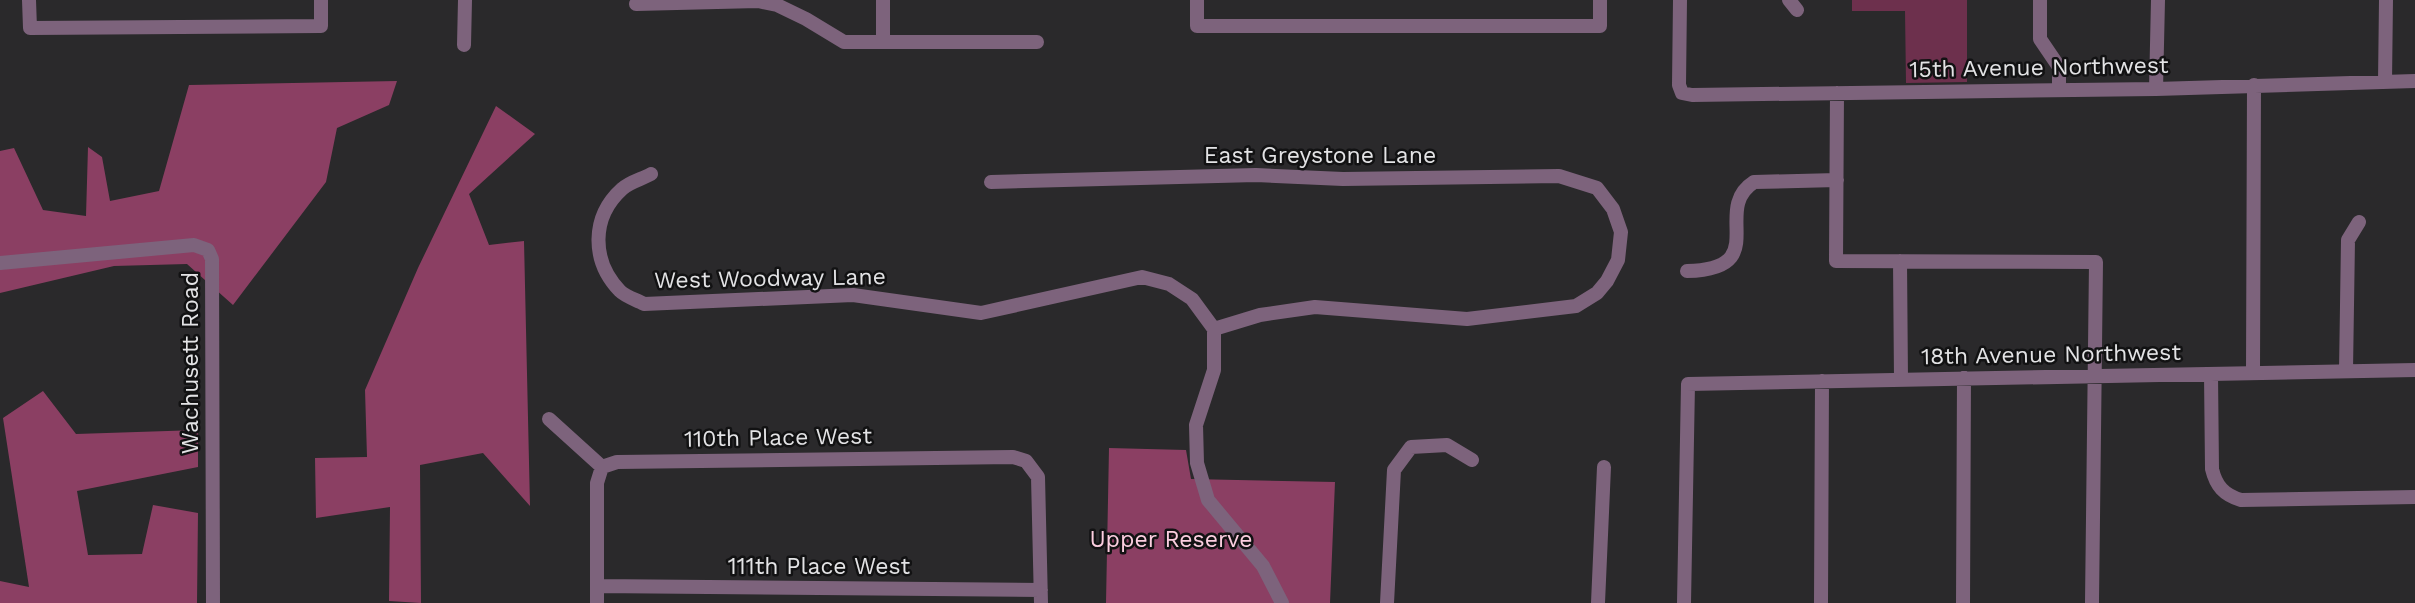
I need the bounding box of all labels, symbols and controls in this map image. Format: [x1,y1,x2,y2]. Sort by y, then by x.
street label: 15th Avenue Northwest [1909,52,2169,83]
street label: East Greystone Lane [1204,142,1436,169]
street label: West Woodway Lane [654,263,886,294]
street label: Wachusett Road [177,272,204,454]
street label: 18th Avenue Northwest [1921,339,2182,370]
street label: 110th Place West [684,422,873,453]
park label: Upper Reserve [1089,526,1253,553]
street label: 111th Place West [728,553,911,580]

